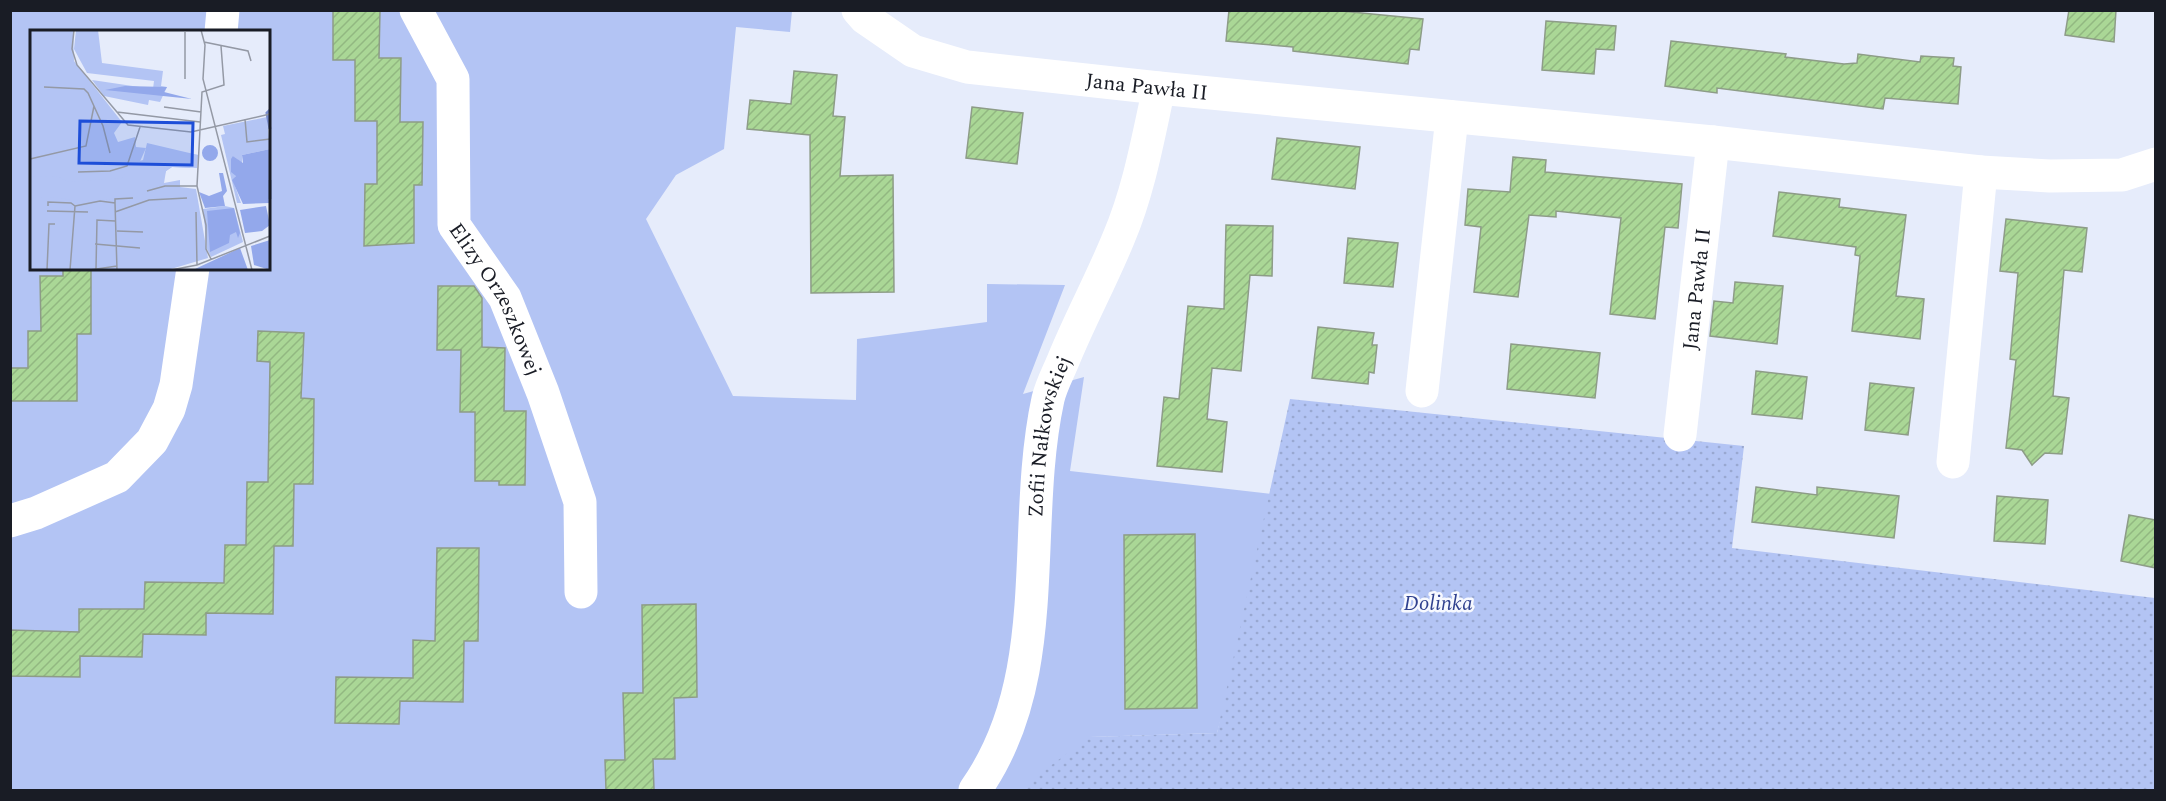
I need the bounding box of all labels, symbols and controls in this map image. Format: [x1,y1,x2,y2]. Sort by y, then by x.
inset map [30,30,270,270]
street label: Jana Pawła II [1084,65,1209,110]
street label: Elizy Orzeszkowej [440,216,550,381]
street label: Jana Pawła II [1675,226,1720,352]
street label: Zofii Nałkowskiej [1020,351,1081,518]
park label: Dolinka [1403,588,1473,620]

